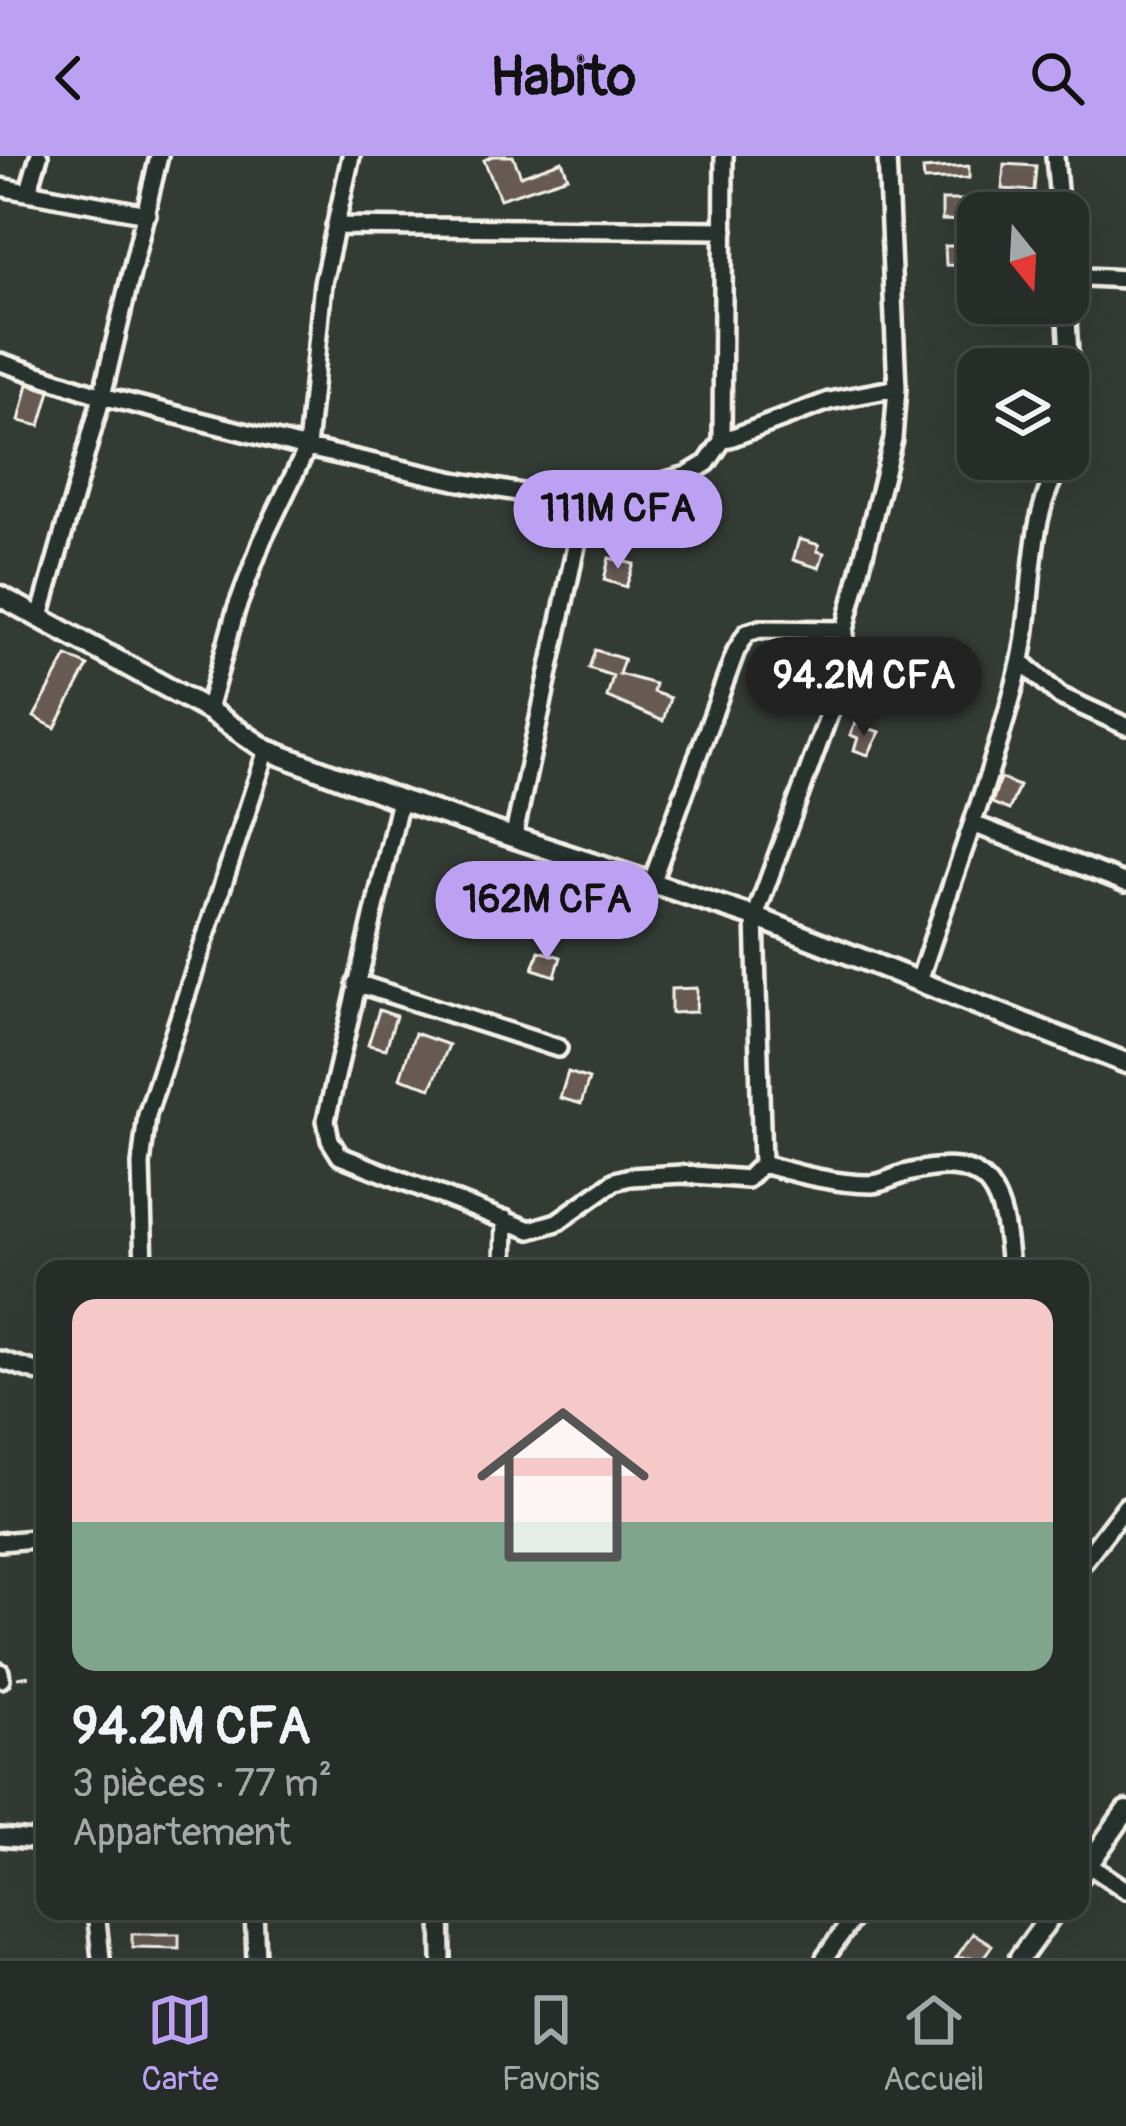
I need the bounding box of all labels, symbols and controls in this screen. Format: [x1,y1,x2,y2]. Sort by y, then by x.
text: Habito [490,44,636,112]
icon: back [36,45,102,111]
icon: search [1024,45,1090,111]
north arrow [957,192,1089,324]
map controls [957,192,1089,480]
button: layers [957,348,1089,480]
pin: 111M CFA [494,470,742,572]
text: 111M CFA [540,484,696,533]
pin: 94.2M CFA [727,637,1001,739]
text: 94.2M CFA [773,651,955,700]
pin: 162M CFA [423,861,671,963]
text: 162M CFA [462,875,632,924]
icon: home [455,1377,671,1593]
text: 94.2M CFA [72,1695,311,1759]
text: 3 pièces · 77 m² [72,1759,332,1808]
text: Appartement [72,1808,291,1857]
tab: Carte [142,1987,219,2100]
tab: Favoris [502,1987,600,2100]
tab: Accueil [883,1987,984,2100]

